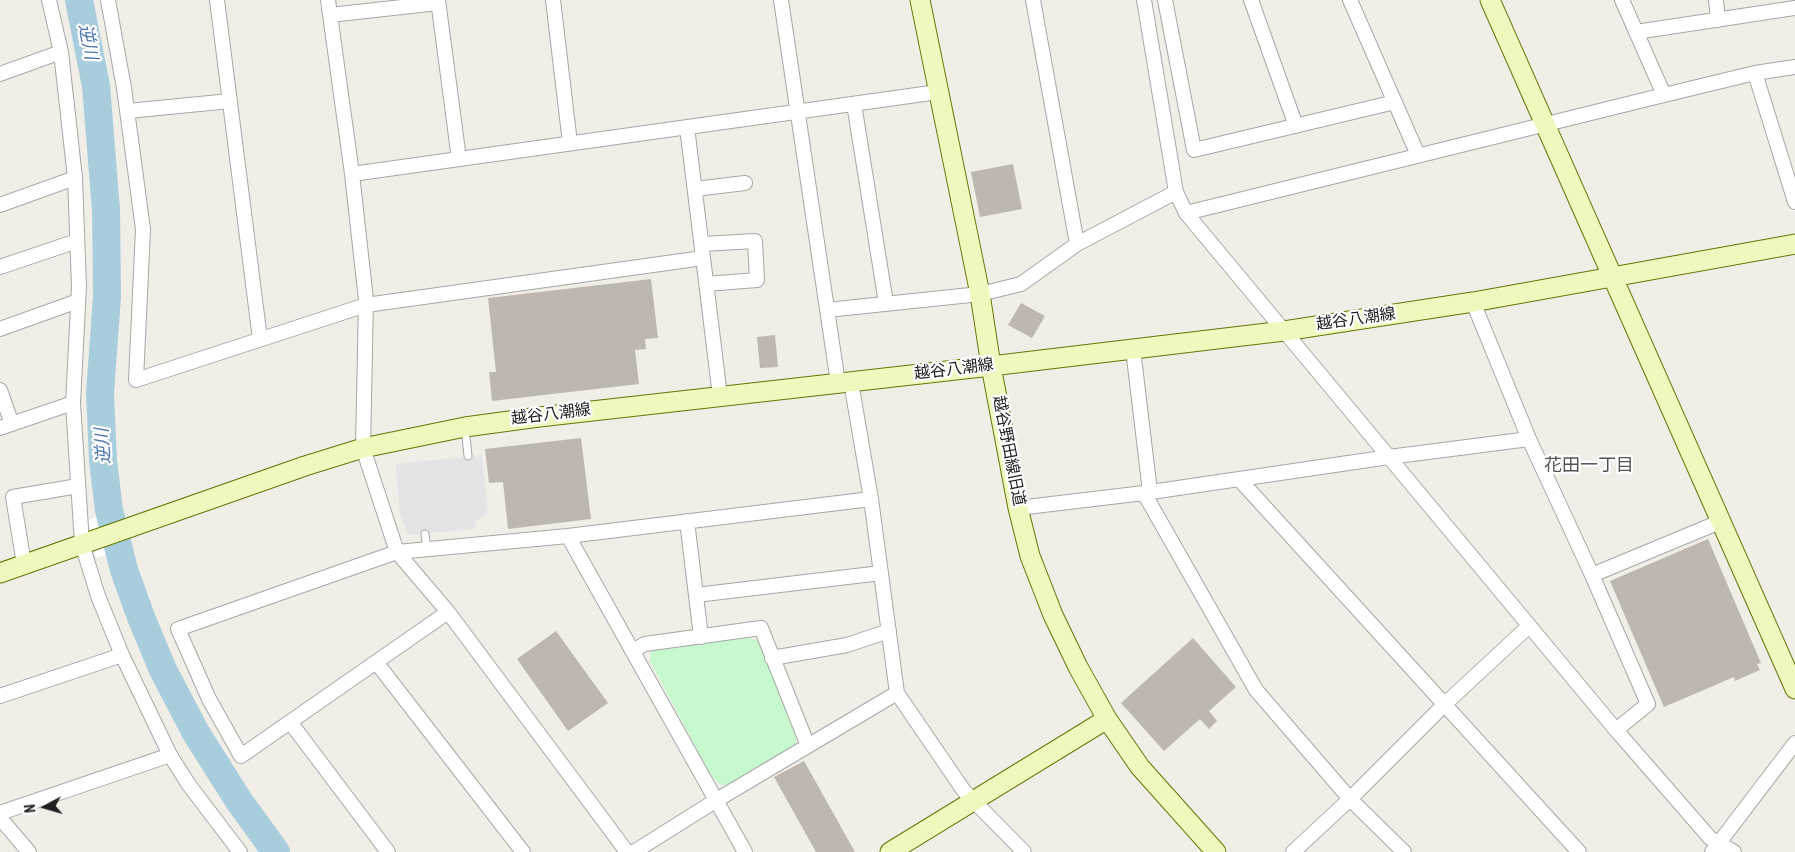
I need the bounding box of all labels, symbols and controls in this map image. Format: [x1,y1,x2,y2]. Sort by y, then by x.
water label: 逆川 [73,22,101,62]
street label: 越谷八潮線 [1315,305,1397,335]
street label: 越谷八潮線 [913,356,995,384]
street label: 越谷野田線旧道 [988,394,1028,508]
street label: 越谷八潮線 [510,401,592,429]
water label: 逆川 [92,427,116,465]
district label: 花田一丁目 [1544,455,1634,477]
north arrow [20,782,70,832]
text: N [22,803,38,814]

